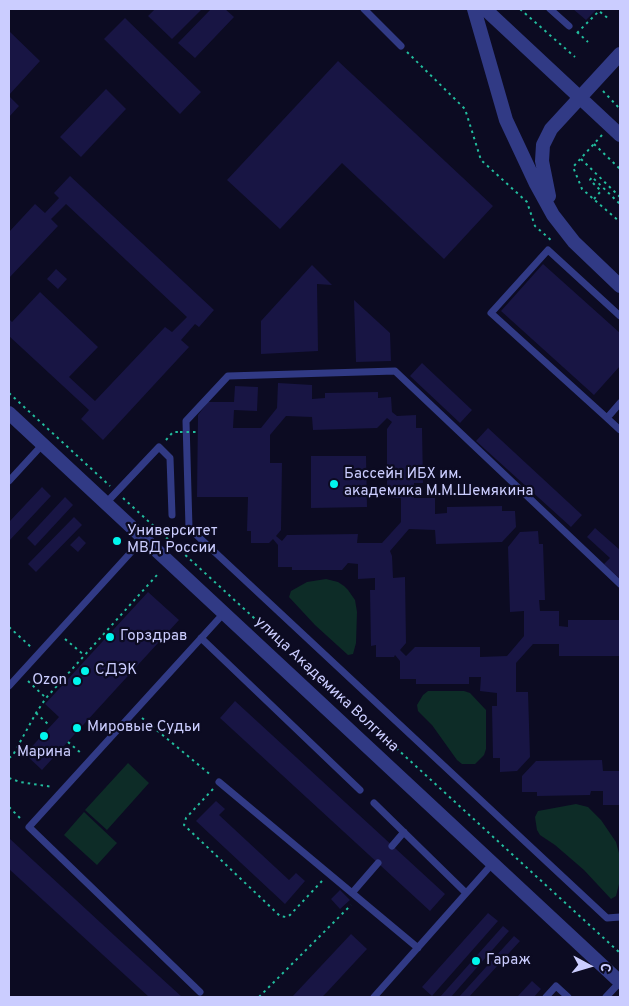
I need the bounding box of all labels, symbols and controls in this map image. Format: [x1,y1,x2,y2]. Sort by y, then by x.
place label: Бассейн ИБХ им. академика М.М.Шемякина [344,466,533,501]
marker: Бассейн ИБХ им. академика М.М.Шемякина [328,478,340,490]
place label: Университет МВД России [127,523,218,558]
marker: Университет МВД России [111,535,123,547]
street label: улица Академика Волгина [250,613,402,757]
place label: Горздрав [120,628,187,646]
marker: Горздрав [104,631,116,643]
place label: СДЭК [95,662,137,680]
marker: СДЭК [79,665,91,677]
place label: Ozon [32,672,67,690]
marker: Ozon [71,675,83,687]
place label: Мировые Судьи [87,719,201,737]
marker: Мировые Судьи [71,722,83,734]
marker: Марина [38,730,50,742]
place label: Марина [17,744,71,762]
north arrow [564,941,614,991]
place label: Гараж [486,952,531,970]
marker: Гараж [470,955,482,967]
text: С [595,962,613,973]

